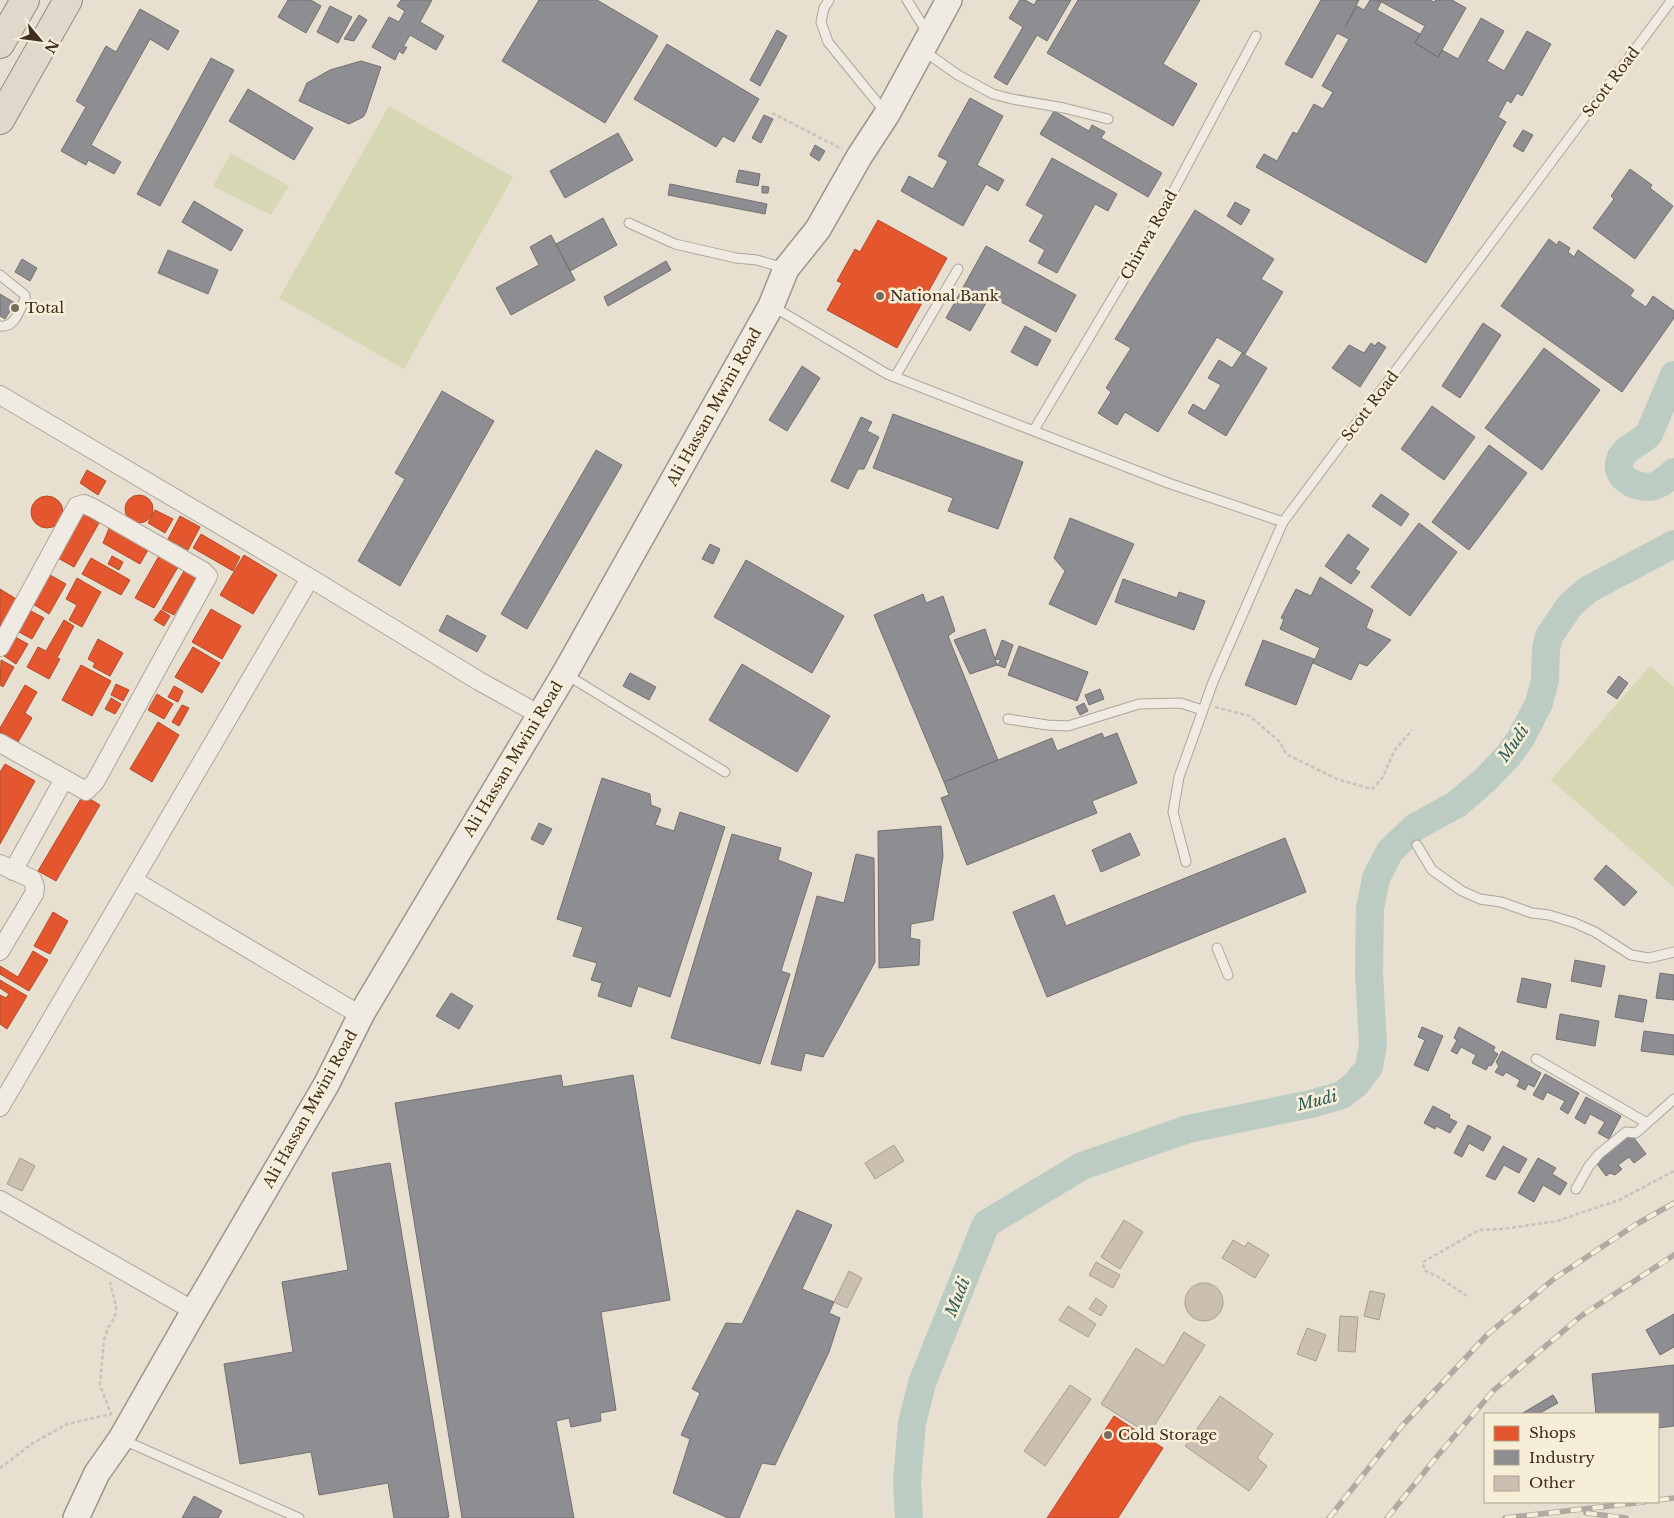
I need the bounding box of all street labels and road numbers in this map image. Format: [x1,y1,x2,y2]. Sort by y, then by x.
street label: Scott Road [1578,43,1643,121]
street label: Chirwa Road [1116,187,1181,283]
street label: Ali Hassan Mwini Road [662,324,765,490]
street label: Scott Road [1337,367,1402,445]
street label: Ali Hassan Mwini Road [458,678,567,841]
street label: Ali Hassan Mwini Road [258,1026,361,1192]

